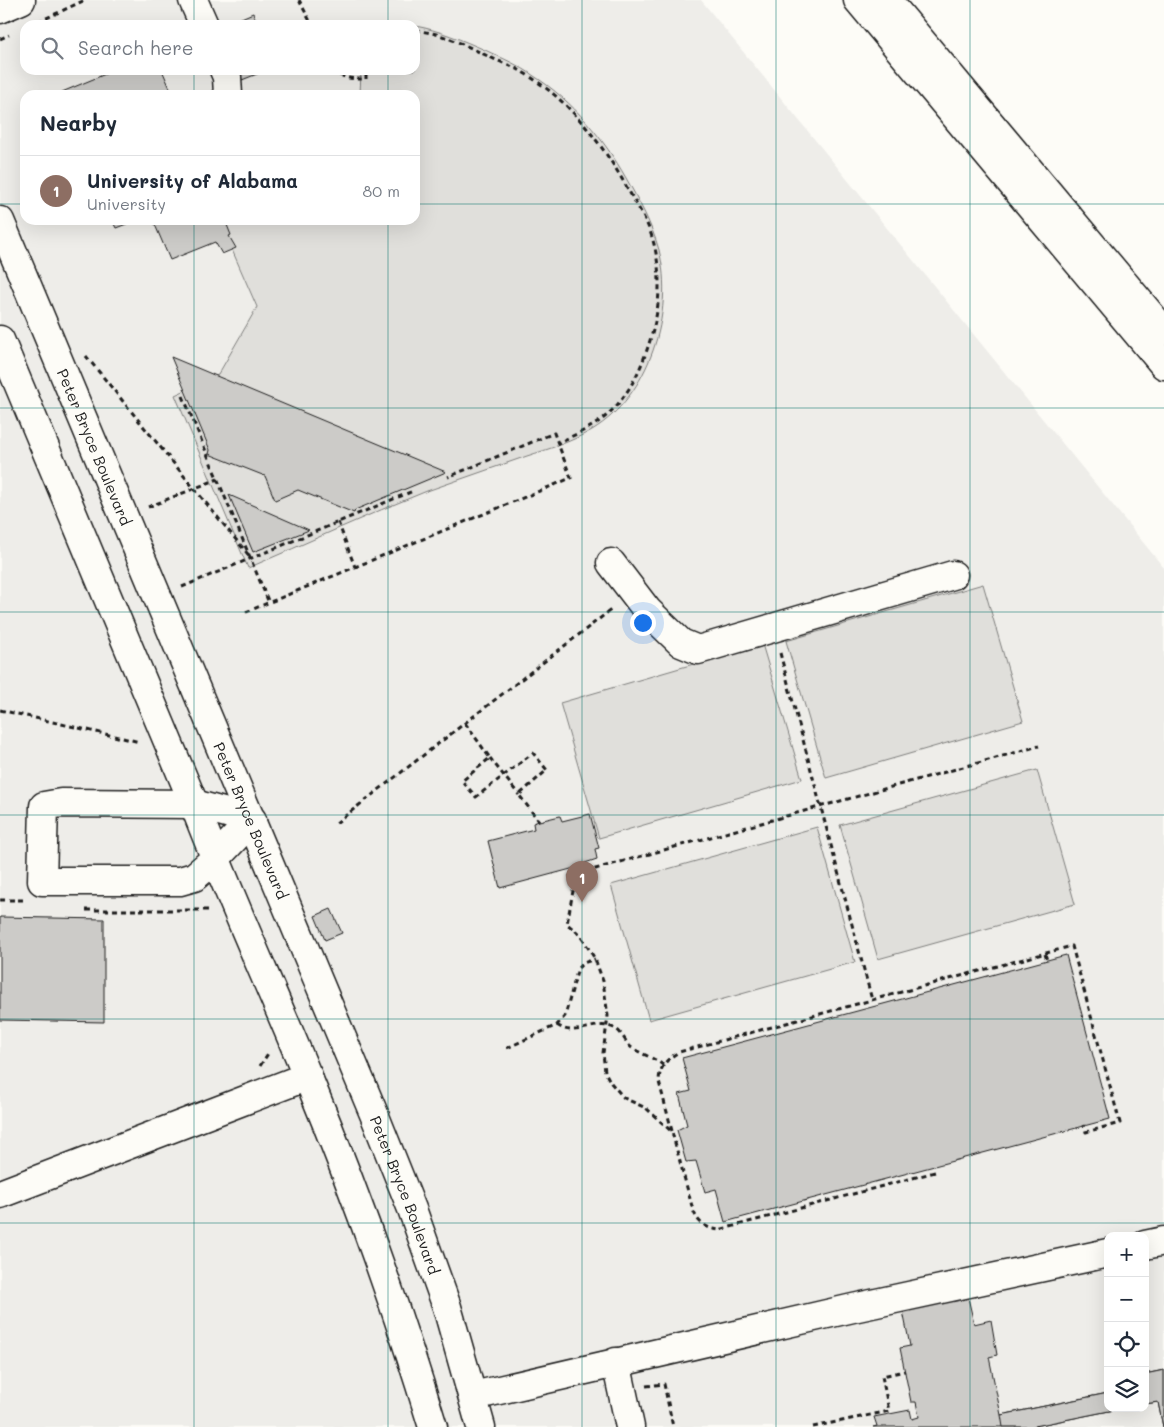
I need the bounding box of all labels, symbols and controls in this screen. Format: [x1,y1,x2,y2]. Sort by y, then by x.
search box [20,20,420,75]
icon: search [38,34,66,62]
text: Search here [78,35,194,60]
text: Nearby [40,109,117,136]
text: University of Alabama [87,168,298,193]
text: 1 [52,180,60,201]
text: 80 m [363,180,400,201]
text: University [87,193,166,214]
street label: Peter Bryce Boulevard [53,366,136,528]
your location [630,610,656,636]
street label: Peter Bryce Boulevard [209,739,293,902]
pin: 1 [566,861,598,902]
street label: Peter Bryce Boulevard [366,1113,445,1277]
map controls [1104,1232,1149,1412]
button: + [1104,1232,1149,1277]
button: − [1104,1277,1149,1322]
button: locate [1104,1322,1149,1367]
button: layers [1104,1367,1149,1412]

